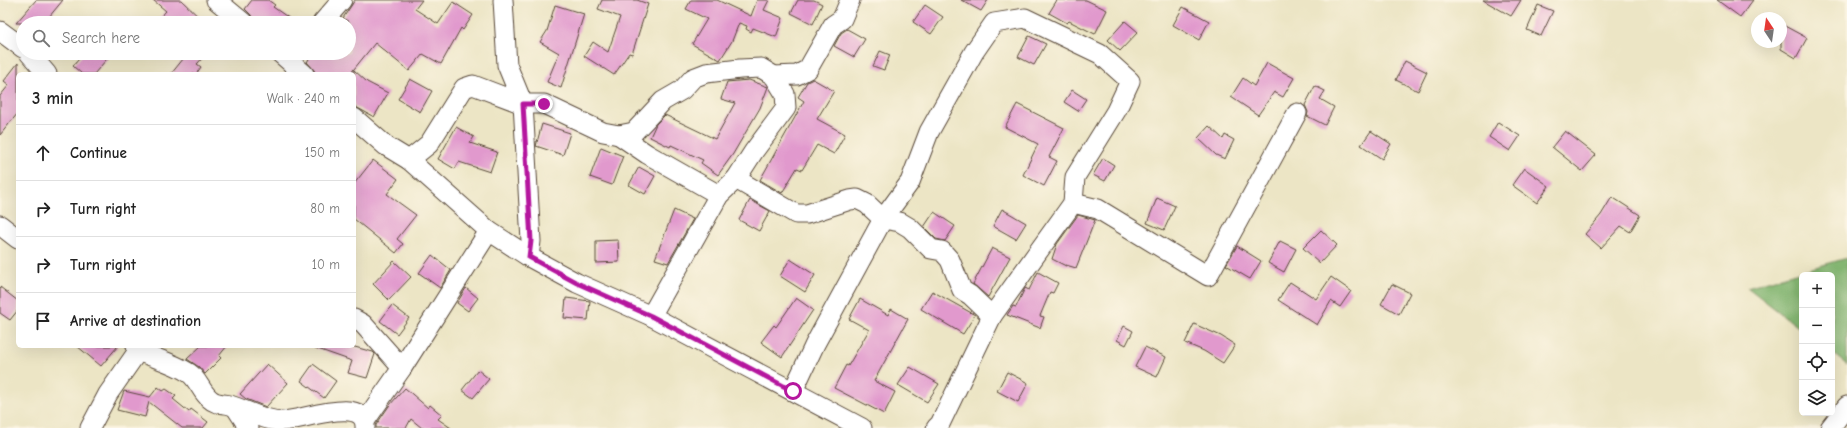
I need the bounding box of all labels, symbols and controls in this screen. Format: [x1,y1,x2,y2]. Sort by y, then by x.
north arrow [1751,12,1787,48]
search box [16,16,356,60]
icon: search [30,27,52,49]
text: Search here [62,29,140,47]
text: 3 min [32,89,73,108]
text: Walk · 240 m [267,91,340,106]
route end [535,95,553,113]
icon: ahead [32,142,54,164]
text: Continue [70,144,127,162]
text: 150 m [305,145,340,160]
icon: right [32,198,54,220]
text: Turn right [70,200,136,218]
text: 80 m [310,201,340,216]
icon: right [32,254,54,276]
text: Turn right [70,256,136,274]
text: 10 m [312,257,340,272]
map controls [1799,272,1835,416]
button: + [1799,272,1835,308]
button: − [1799,308,1835,344]
icon: arrive [32,310,54,332]
text: Arrive at destination [70,312,201,330]
button: locate [1799,344,1835,380]
button: layers [1799,380,1835,416]
route start [784,382,802,400]

